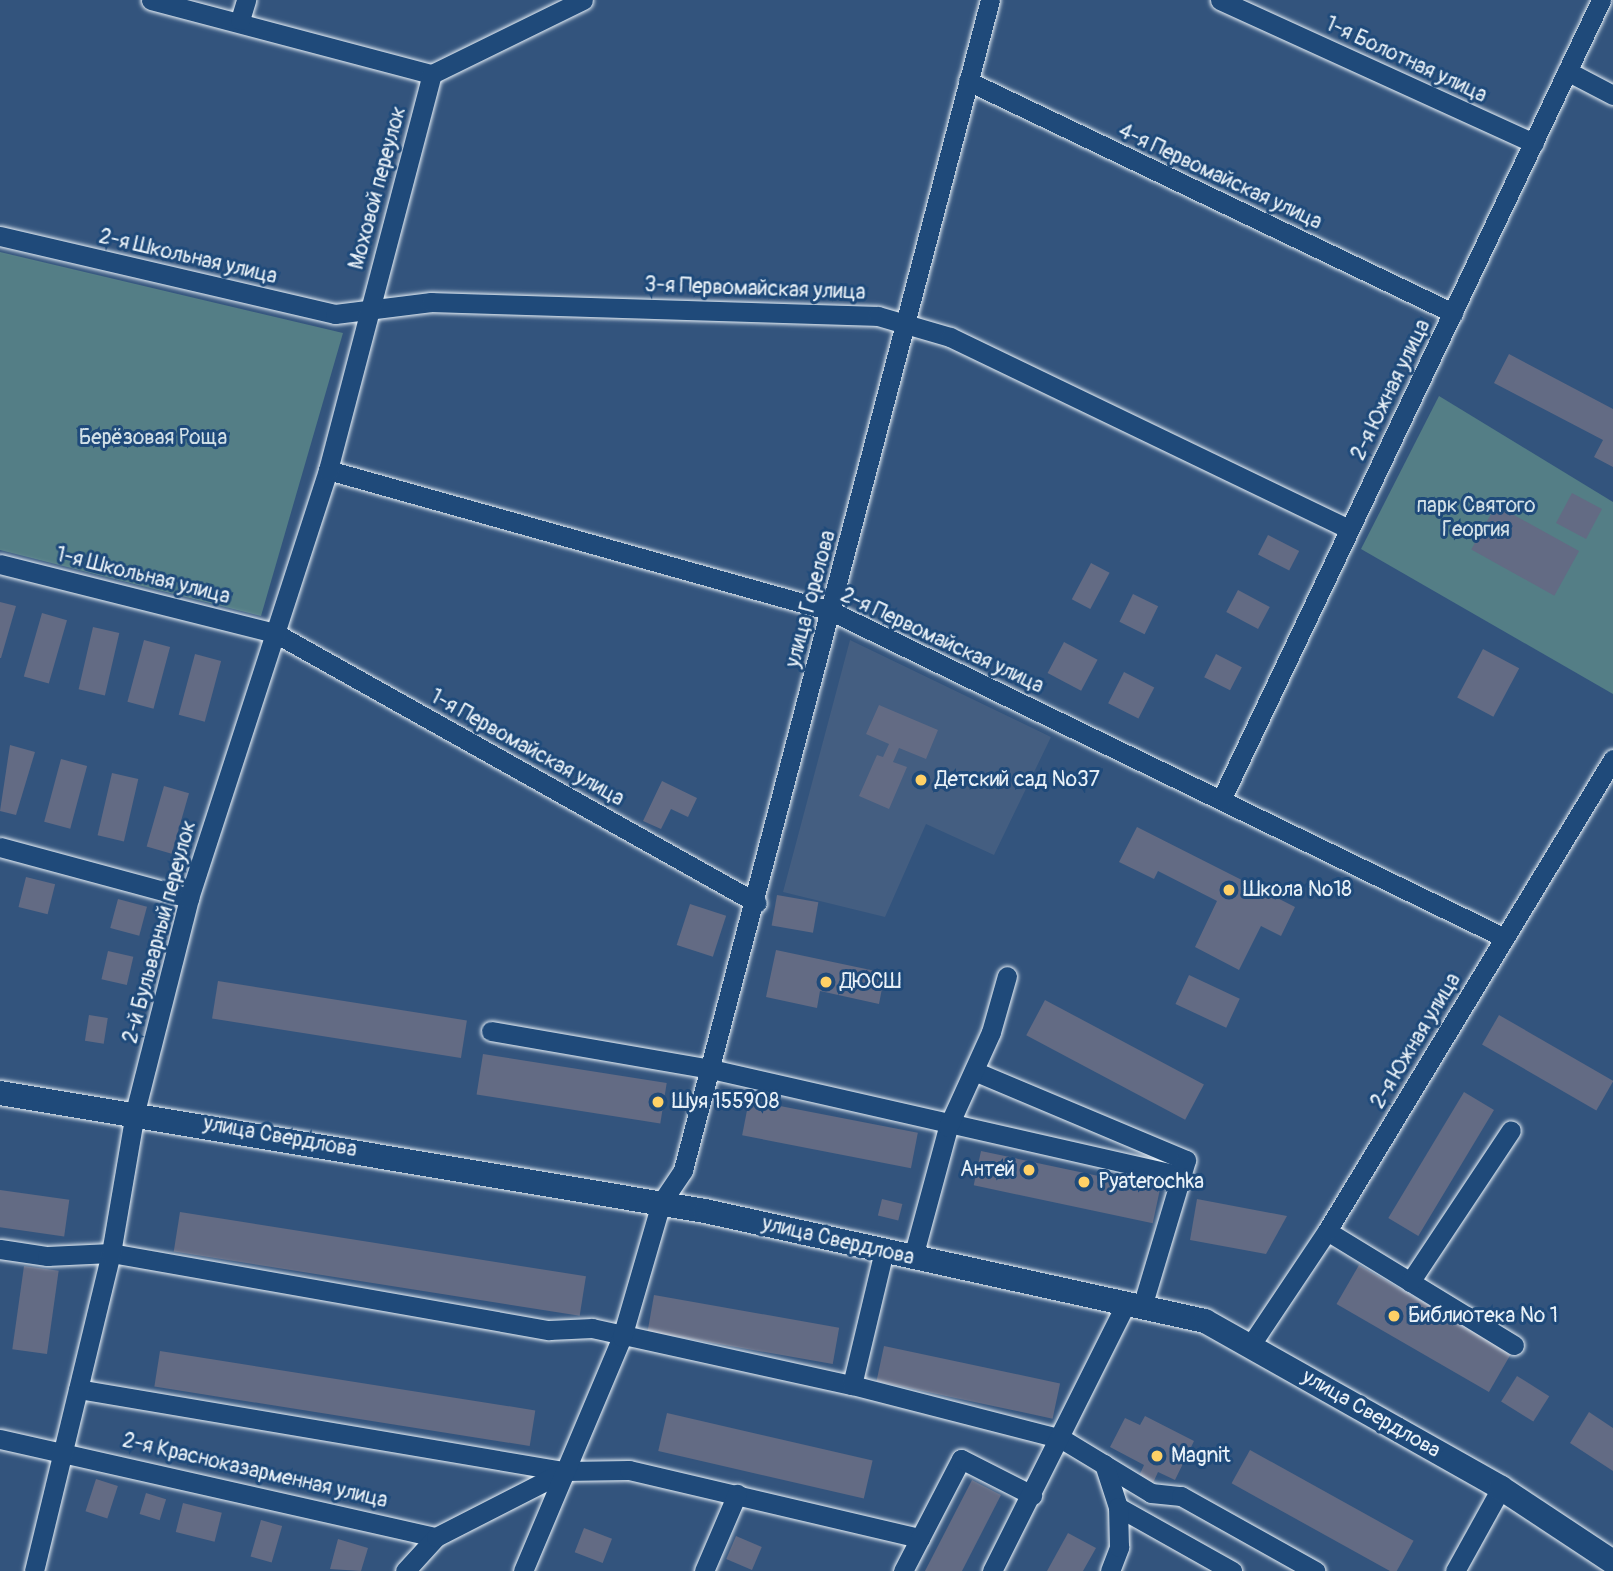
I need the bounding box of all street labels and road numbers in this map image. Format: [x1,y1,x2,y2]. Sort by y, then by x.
street label: 1-я Болотная улица [1321,12,1491,108]
street label: Моховой переулок [344,104,412,272]
street label: 4-я Первомайская улица [1114,119,1326,235]
street label: 2-я Школьная улица [96,224,280,290]
street label: 3-я Первомайская улица [644,273,866,305]
street label: 2-я Южная улица [1346,315,1436,465]
street label: улица Горелова [781,528,841,670]
street label: 1-я Школьная улица [53,542,233,610]
street label: 2-я Первомайская улица [836,583,1048,699]
street label: 1-я Первомайская улица [426,684,628,812]
street label: 2-й Бульварный переулок [118,818,202,1046]
street label: 2-я Южная улица [1366,969,1466,1113]
street label: улица Свердлова [201,1111,359,1163]
street label: улица Свердлова [759,1211,917,1271]
street label: улица Свердлова [1297,1364,1445,1464]
street label: 2-я Красноказарменная улица [120,1428,390,1514]

